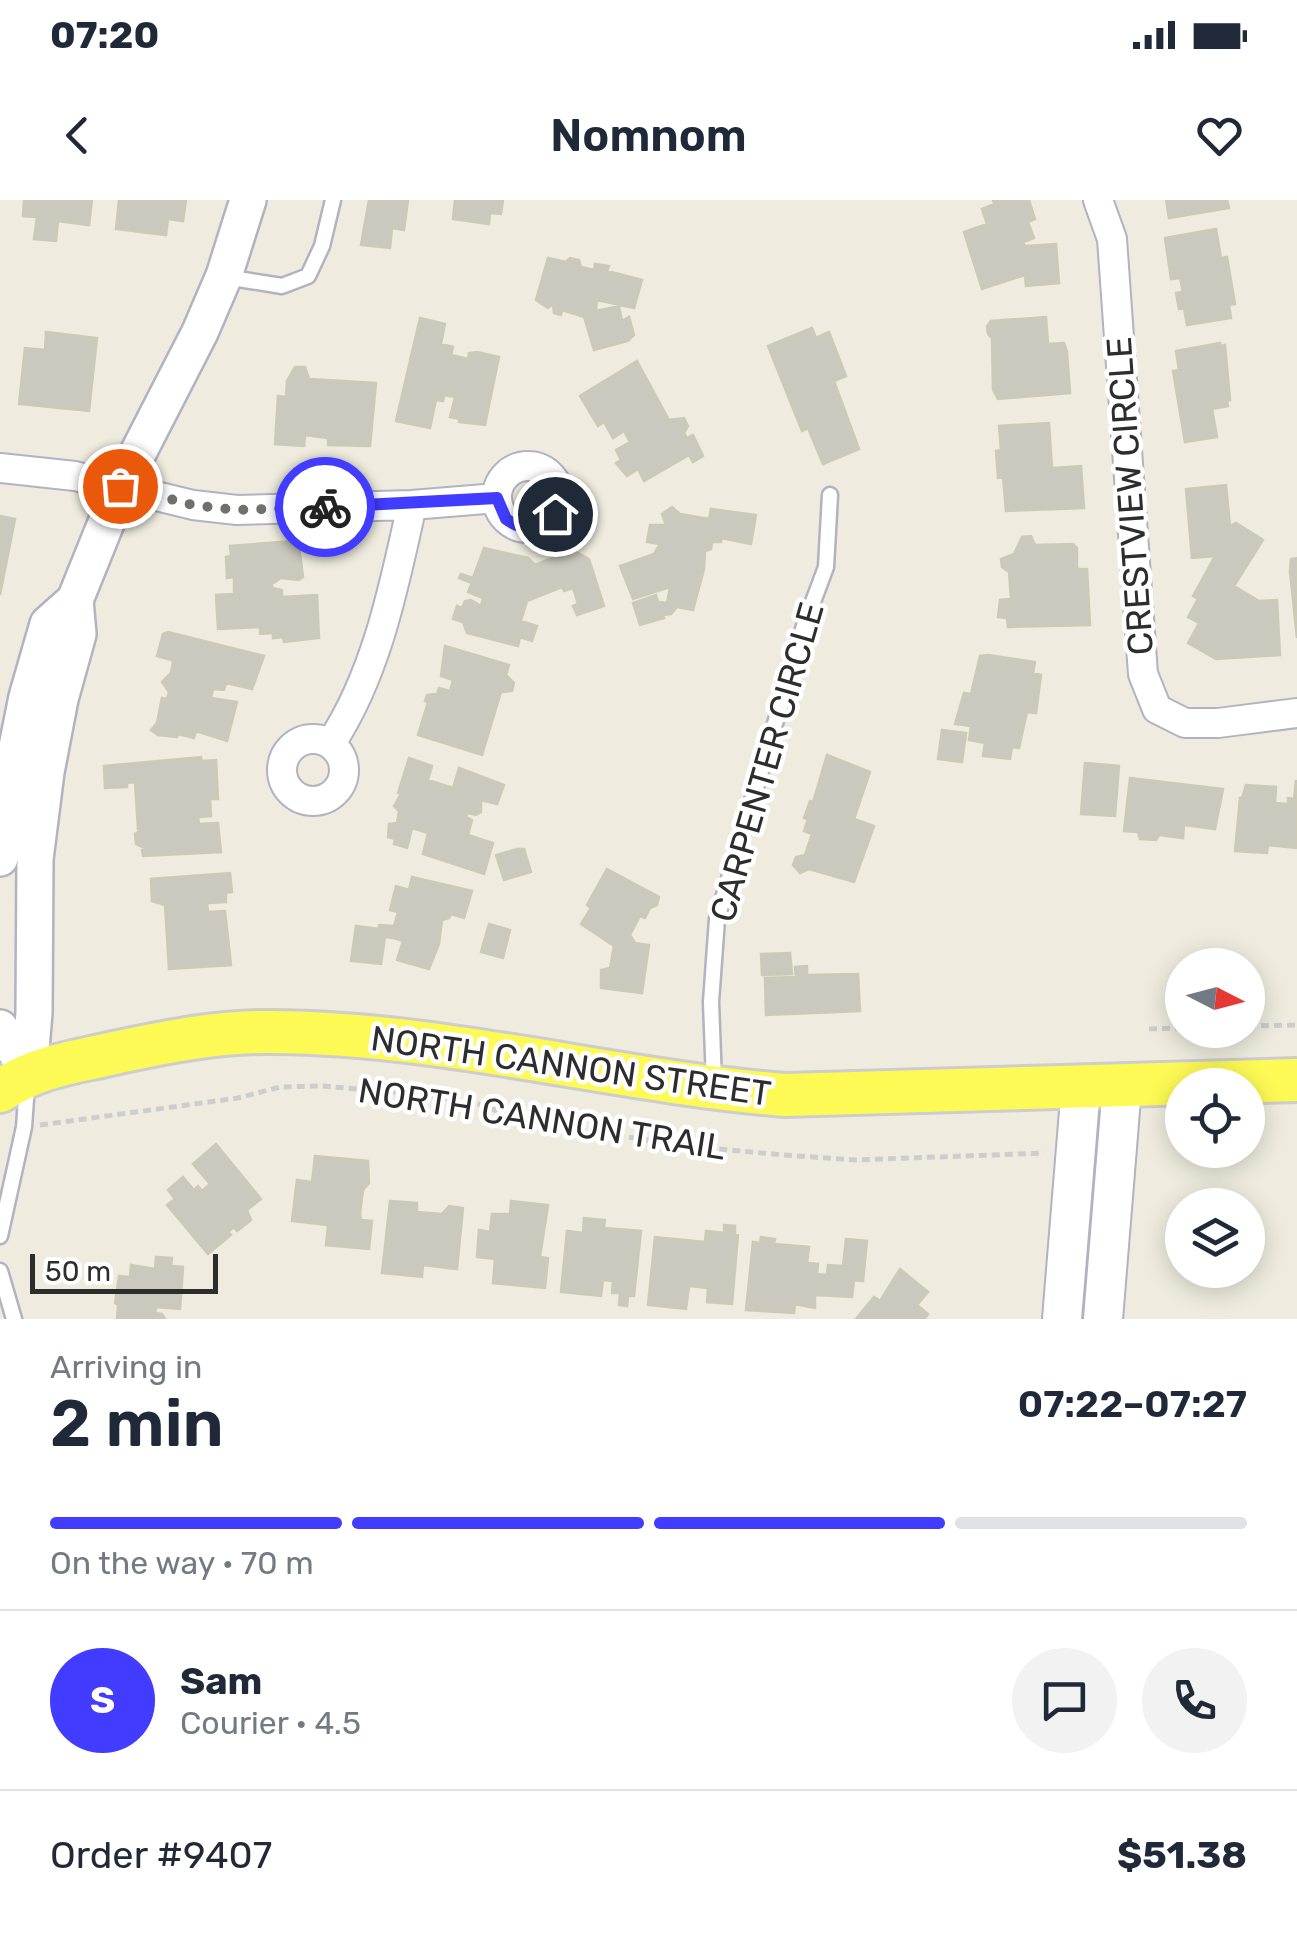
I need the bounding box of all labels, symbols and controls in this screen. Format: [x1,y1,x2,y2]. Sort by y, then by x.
text: 07:20 [50,12,159,58]
icon: back [50,108,105,163]
icon: heart [1192,108,1247,163]
text: Nomnom [550,109,747,162]
street label: CRESTVIEW CIRCLE [1098,335,1162,657]
pin [78,444,163,529]
courier [275,457,375,557]
icon: bag [93,459,148,514]
pin [513,472,598,557]
icon: bike [298,480,353,535]
icon: home [528,487,583,542]
street label: CARPENTER CIRCLE [701,597,833,927]
north arrow [1165,948,1265,1048]
map controls [1165,948,1265,1288]
street label: NORTH CANNON STREET [368,1017,774,1115]
button: locate [1165,1068,1265,1168]
street label: NORTH CANNON TRAIL [355,1069,729,1169]
button: layers [1165,1188,1265,1288]
scale bar [30,1249,218,1294]
text: 50 m [45,1255,111,1288]
text: Arriving in [50,1348,202,1386]
text: 07:22–07:27 [1018,1381,1247,1427]
text: 2 min [50,1385,224,1462]
text: On the way · 70 m [50,1544,314,1582]
button: chat [1012,1648,1117,1753]
button: phone [1142,1648,1247,1753]
text: Sam [180,1658,262,1704]
text: S [90,1677,115,1723]
text: Courier · 4.5 [180,1704,361,1742]
text: Order #9407 [50,1832,272,1878]
text: $51.38 [1117,1832,1247,1878]

